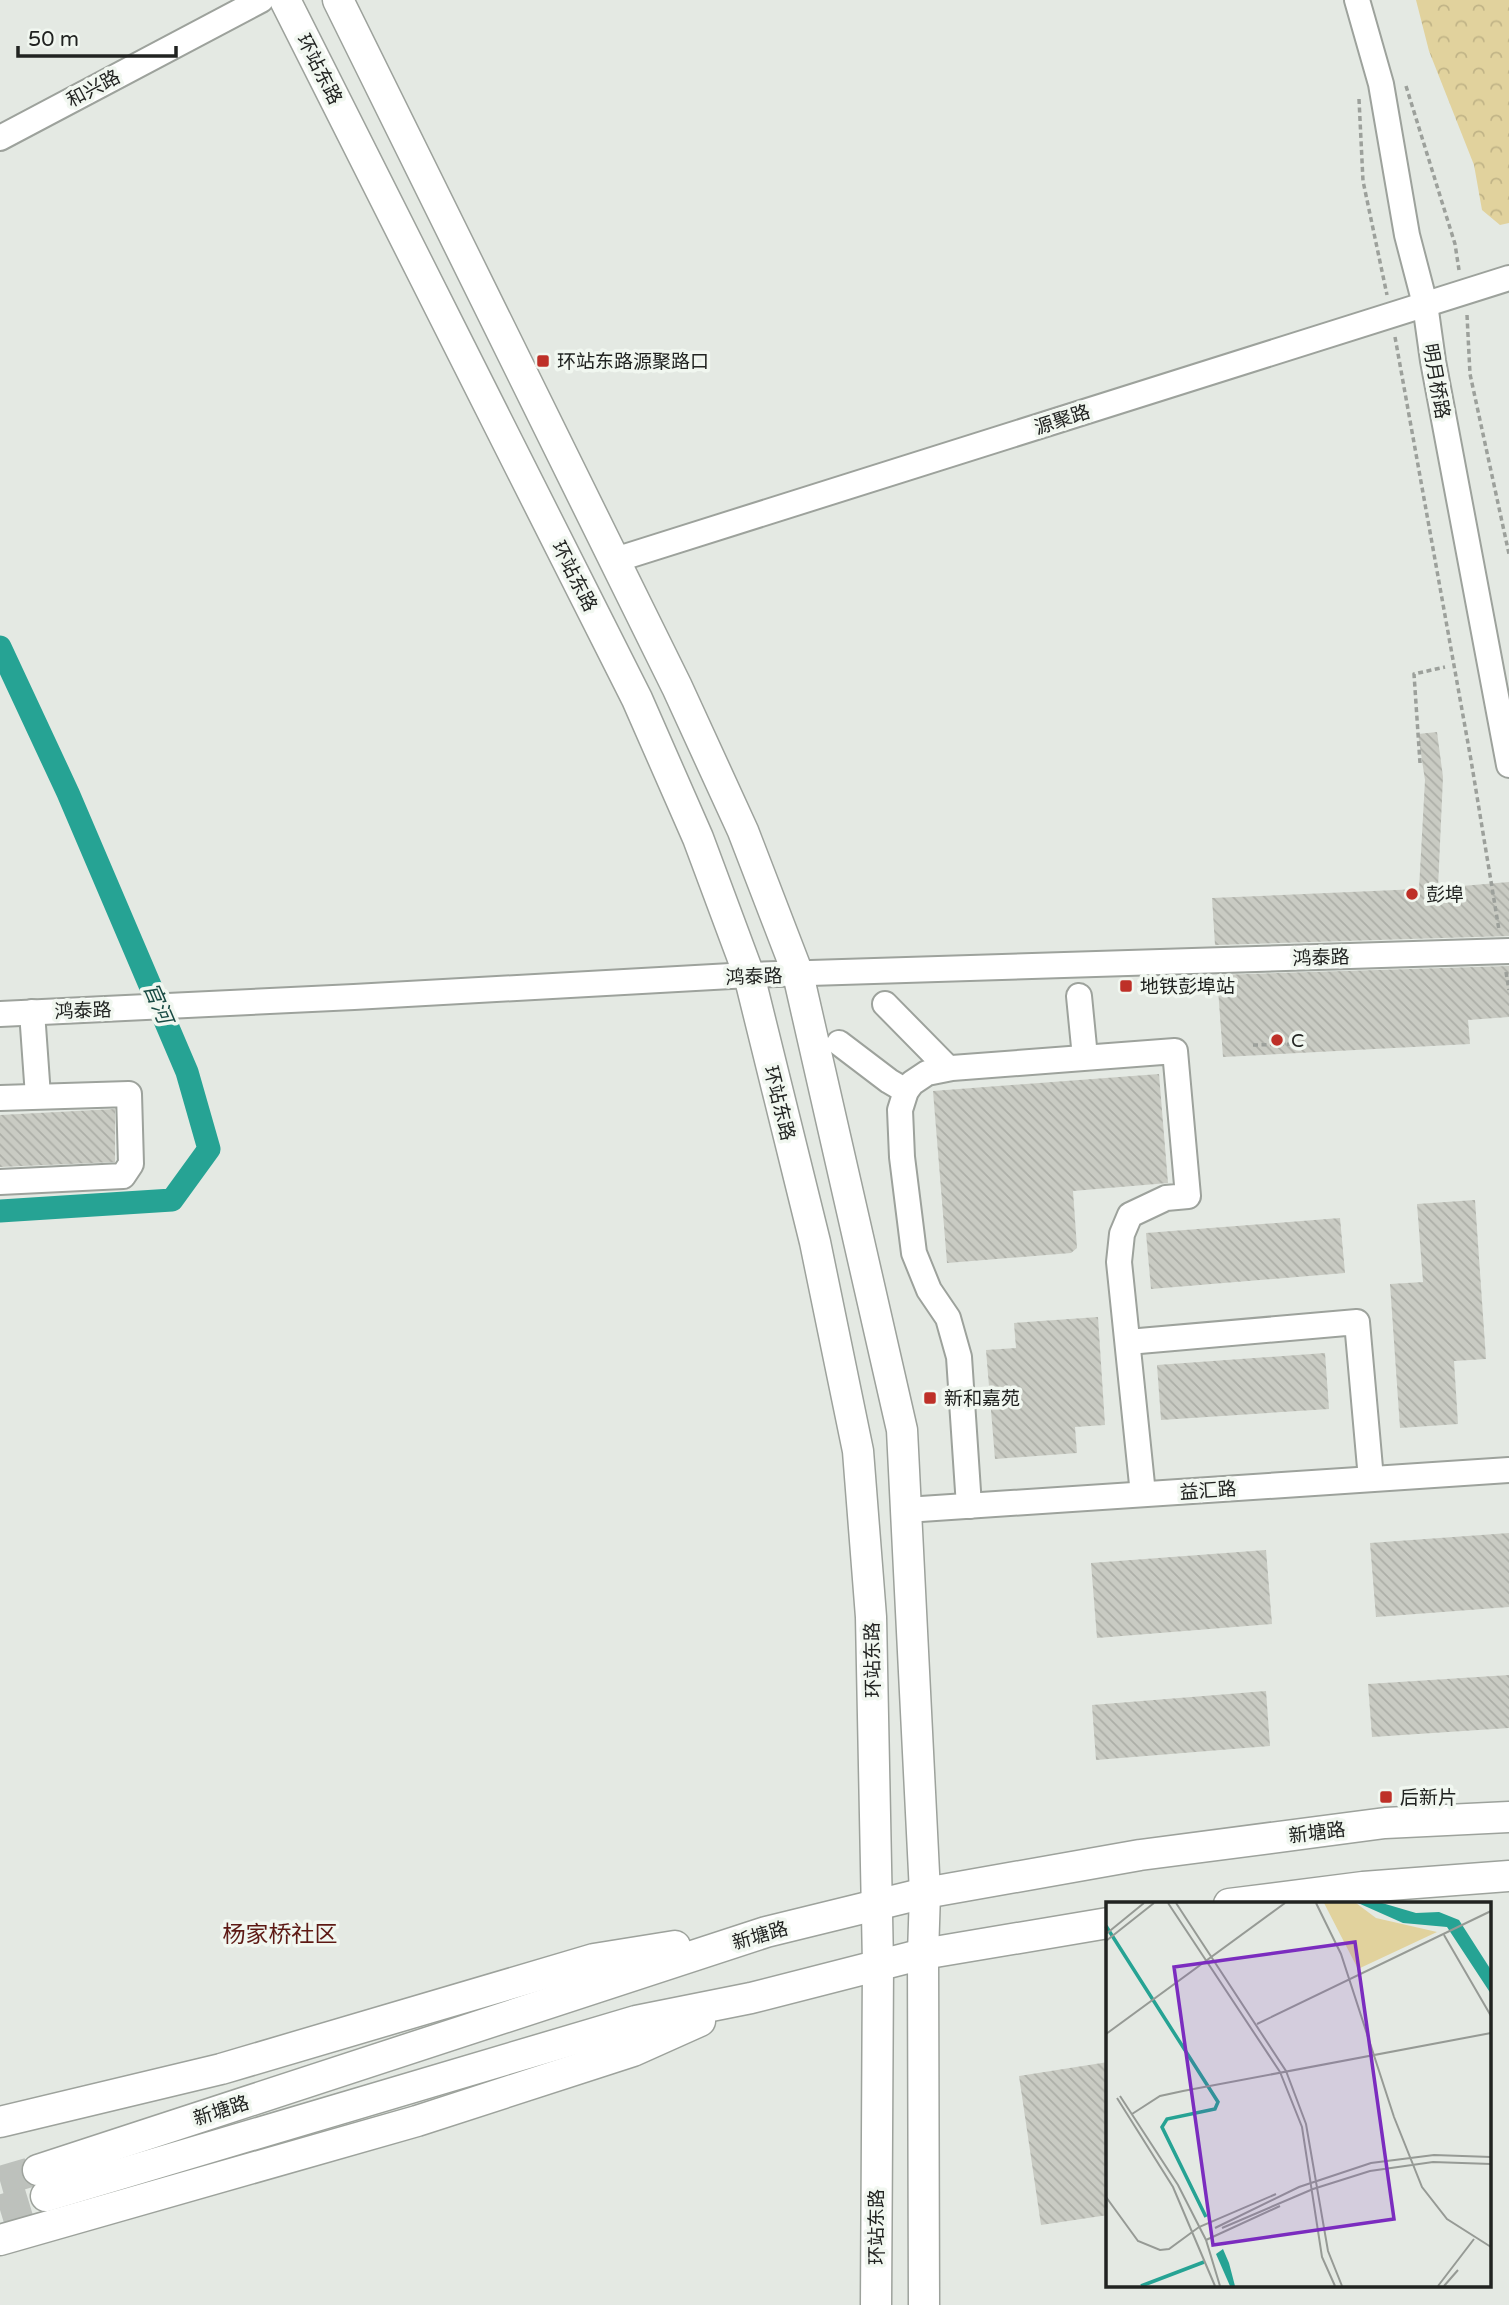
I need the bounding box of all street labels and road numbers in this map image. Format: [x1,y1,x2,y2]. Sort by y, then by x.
street label: 环站东路 [292,31,346,108]
street label: 和兴路 [63,66,124,112]
street label: 明月桥路 [1419,342,1453,421]
street label: 源聚路 [1032,401,1093,439]
street label: 环站东路 [547,538,601,615]
street label: 鸿泰路 [1292,946,1350,970]
street label: 鸿泰路 [725,965,783,989]
street label: 鸿泰路 [54,999,112,1023]
street label: 环站东路 [759,1064,799,1143]
street label: 益汇路 [1179,1478,1237,1504]
street label: 环站东路 [861,1622,885,1698]
street label: 新塘路 [1287,1819,1347,1847]
street label: 新塘路 [730,1918,791,1954]
street label: 新塘路 [191,2092,252,2130]
street label: 环站东路 [866,2189,888,2265]

